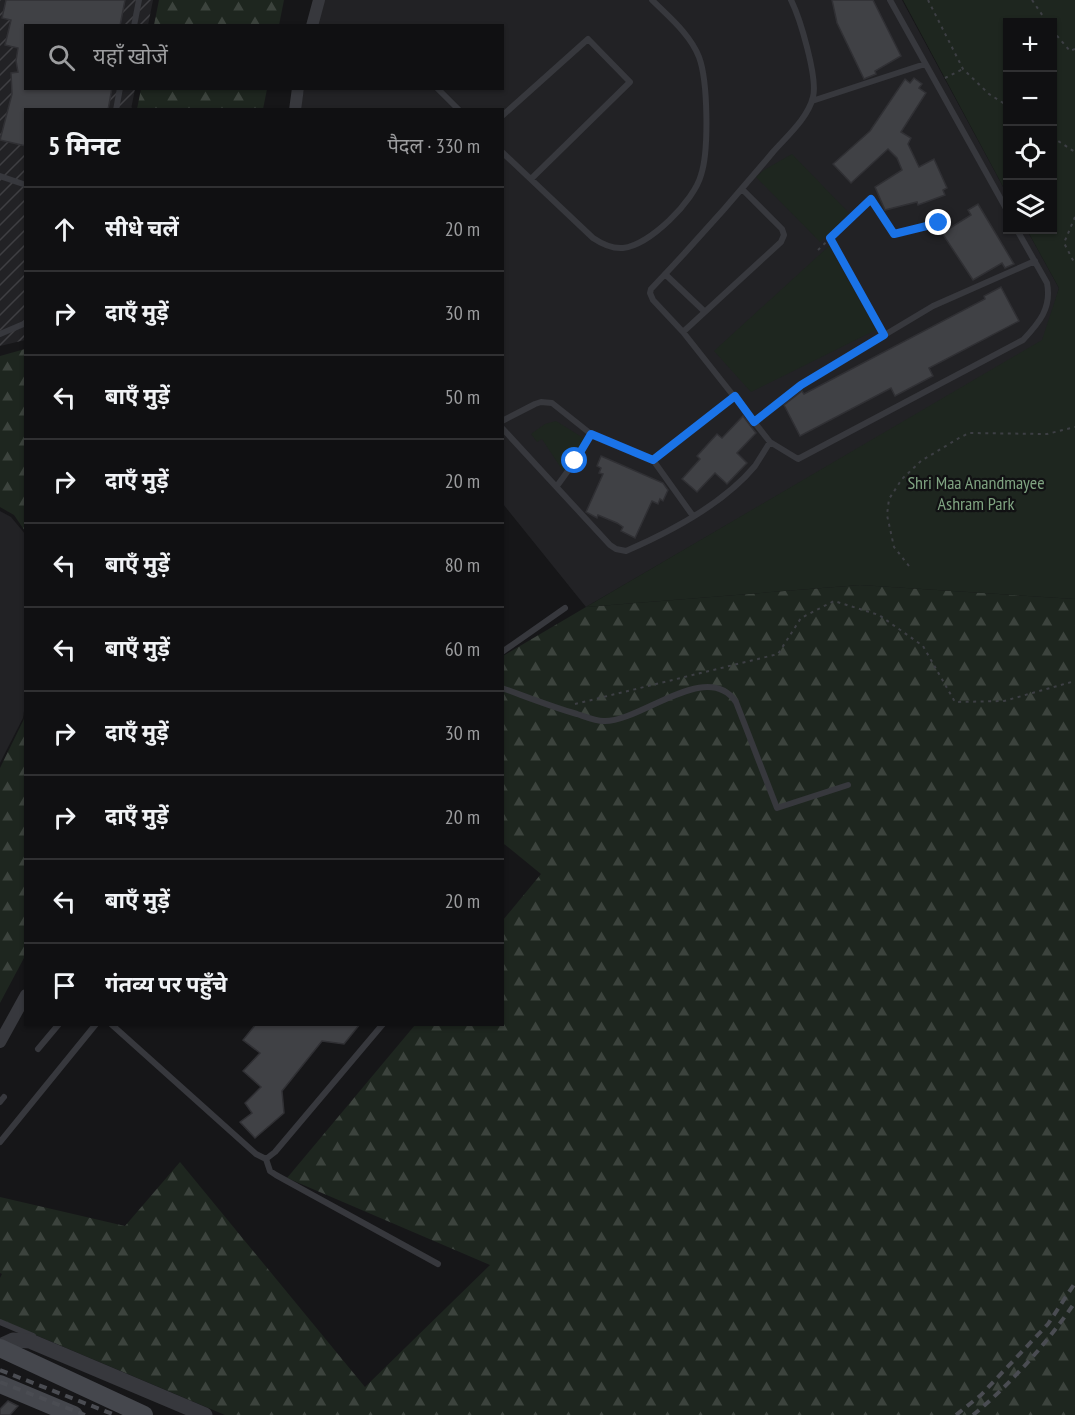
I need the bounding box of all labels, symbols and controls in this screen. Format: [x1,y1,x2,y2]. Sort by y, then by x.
map controls [1003,18,1057,234]
button: + [1003,18,1057,72]
search box [24,24,504,90]
icon: search [45,41,78,74]
text: यहाँ खोजें [93,42,168,70]
button: − [1003,72,1057,126]
button: locate [1003,126,1057,180]
text: 5 मिनट [48,129,120,162]
text: पैदल · 330 m [387,133,480,159]
button: layers [1003,180,1057,234]
route end [925,209,951,235]
icon: ahead [48,213,81,246]
text: सीधे चलें [105,214,179,242]
text: 20 m [445,216,480,242]
icon: right [48,297,81,330]
text: दाएँ मुड़ें [105,298,169,326]
text: 30 m [445,300,480,326]
icon: left [48,381,81,414]
text: बाएँ मुड़ें [105,382,170,410]
text: 50 m [445,384,480,410]
route start [561,447,587,473]
icon: right [48,465,81,498]
text: दाएँ मुड़ें [105,466,169,494]
text: 20 m [445,468,480,494]
park label: Shri Maa Anandmayee Ashram Park [907,471,1045,515]
icon: left [48,549,81,582]
text: बाएँ मुड़ें [105,550,170,578]
text: 80 m [445,552,480,578]
icon: left [48,633,81,666]
text: बाएँ मुड़ें [105,634,170,662]
text: 60 m [445,636,480,662]
icon: right [48,717,81,750]
text: दाएँ मुड़ें [105,718,169,746]
text: 30 m [445,720,480,746]
icon: right [48,801,81,834]
text: दाएँ मुड़ें [105,802,169,830]
text: 20 m [445,804,480,830]
icon: left [48,885,81,918]
text: बाएँ मुड़ें [105,886,170,914]
text: 20 m [445,888,480,914]
icon: arrive [48,969,81,1002]
text: गंतव्य पर पहुँचे [105,970,227,998]

